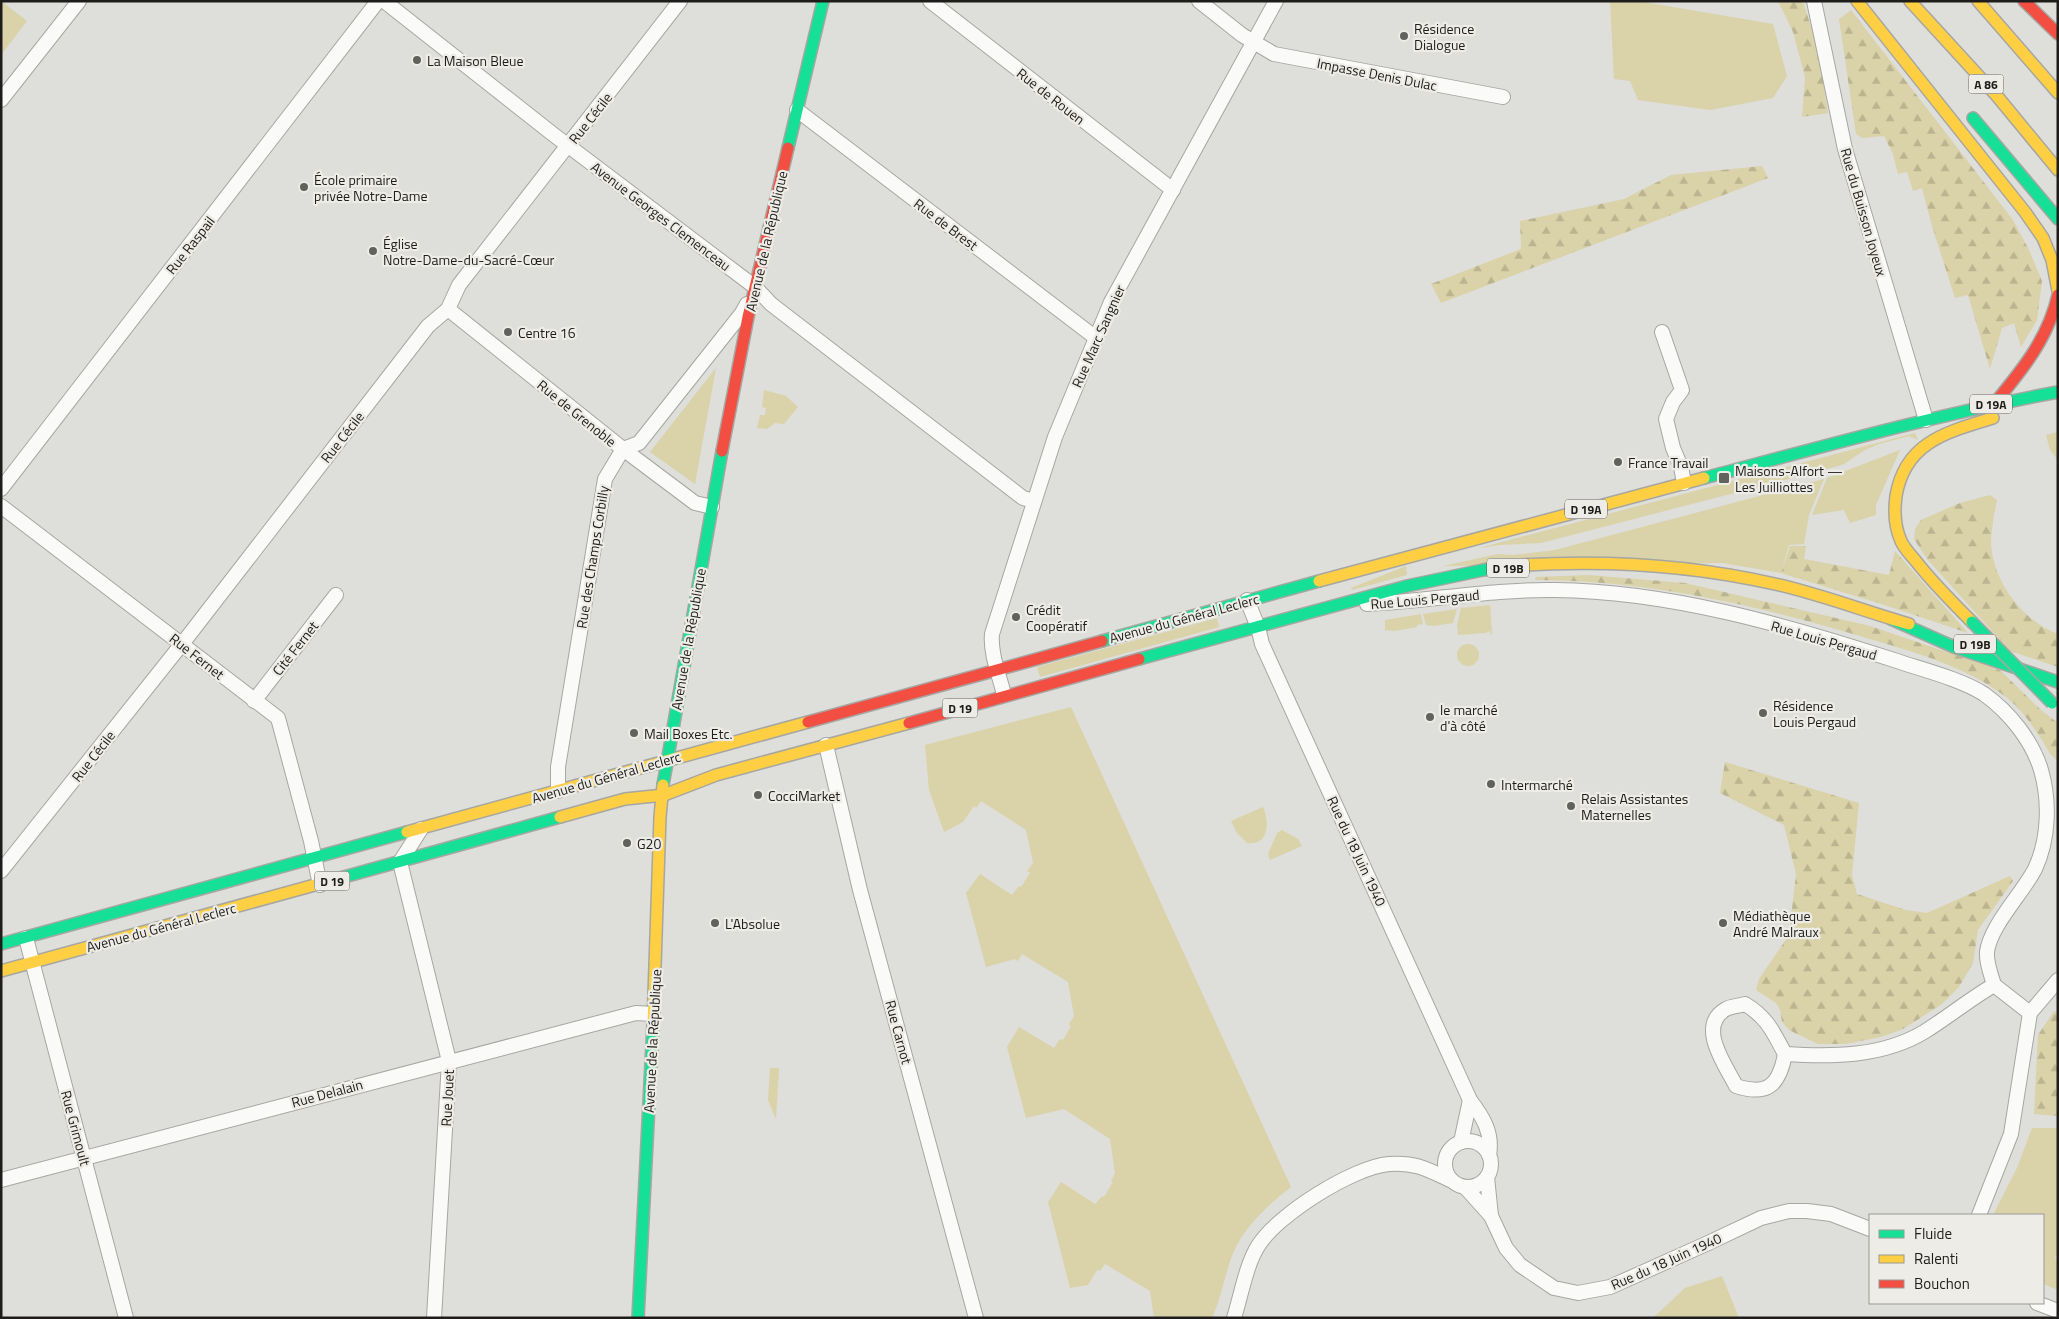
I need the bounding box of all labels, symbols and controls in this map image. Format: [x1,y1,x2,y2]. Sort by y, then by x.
place label: Résidence Dialogue [1414,18,1474,55]
marker: Résidence Dialogue [1398,30,1410,42]
place label: La Maison Bleue [427,50,524,71]
street label: Impasse Denis Dulac [1315,52,1439,96]
marker: La Maison Bleue [411,54,423,66]
street label: Rue de Rouen [1012,63,1090,129]
road number: A 86 [1968,74,2004,94]
street label: Rue Cécile [563,88,617,148]
street label: Rue du Buisson Joyeux [1836,145,1893,279]
street label: Avenue Georges Clemenceau [587,156,735,276]
place label: École primaire privée Notre-Dame [314,169,427,206]
street label: Avenue de la République [740,169,792,313]
marker: École primaire privée Notre-Dame [298,181,310,193]
street label: Rue de Brest [910,193,983,255]
street label: Rue Raspail [160,211,220,279]
place label: Église Notre-Dame-du-Sacré-Cœur [383,233,555,270]
marker: Église Notre-Dame-du-Sacré-Cœur [367,245,379,257]
street label: Rue Marc Sangnier [1066,281,1130,391]
place label: Centre 16 [518,322,576,343]
marker: Centre 16 [502,326,514,338]
street label: Rue de Grenoble [533,374,621,452]
road number: D 19A [1970,394,2012,414]
street label: Rue Cécile [315,407,369,467]
place label: France Travail [1628,452,1709,473]
marker: France Travail [1612,456,1624,468]
place label: Maisons-Alfort — Les Juilliottes [1735,460,1843,497]
marker: Maisons-Alfort — Les Juilliottes [1717,471,1731,485]
street label: Rue des Champs Corbilly [570,484,614,630]
road number: D 19A [1565,499,1607,518]
road number: D 19B [1487,558,1529,578]
street label: Avenue de la République [665,566,711,712]
street label: Rue Louis Pergaud [1370,584,1480,614]
street label: Avenue du Général Leclerc [1107,588,1261,648]
place label: Crédit Coopératif [1026,599,1088,636]
marker: Crédit Coopératif [1010,611,1022,623]
street label: Rue Louis Pergaud [1769,615,1879,665]
street label: Cité Fernet [267,616,323,680]
street label: Rue Fernet [165,628,229,684]
road number: D 19B [1954,634,1996,654]
place label: Résidence Louis Pergaud [1773,695,1856,732]
road number: D 19 [942,698,978,718]
place label: le marché d'à côté [1440,699,1498,736]
marker: Résidence Louis Pergaud [1757,707,1769,719]
marker: le marché d'à côté [1424,711,1436,723]
place label: Mail Boxes Etc. [644,723,733,744]
street label: Rue Cécile [66,726,120,786]
marker: Mail Boxes Etc. [628,727,640,739]
street label: Avenue du Général Leclerc [529,746,683,808]
place label: Intermarché [1501,774,1573,795]
marker: Intermarché [1485,778,1497,790]
place label: CocciMarket [768,785,840,806]
place label: Relais Assistantes Maternelles [1581,788,1688,825]
marker: CocciMarket [752,789,764,801]
street label: Rue du 18 Juin 1940 [1322,792,1392,910]
marker: Relais Assistantes Maternelles [1565,800,1577,812]
place label: G20 [637,833,661,854]
marker: G20 [621,837,633,849]
road number: D 19 [314,871,350,890]
street label: Avenue du Général Leclerc [84,897,238,957]
place label: Médiathèque André Malraux [1733,905,1819,942]
place label: L'Absolue [725,913,780,934]
marker: L'Absolue [709,917,721,929]
marker: Médiathèque André Malraux [1717,917,1729,929]
street label: Avenue de la République [638,969,666,1113]
street label: Rue Carnot [880,998,918,1066]
street label: Rue Jouet [435,1069,459,1127]
street label: Rue Delalain [289,1073,365,1113]
street label: Rue Grimoult [56,1088,96,1168]
legend [1869,1214,2044,1304]
text: Fluide [1914,1222,1952,1245]
street label: Rue du 18 Juin 1940 [1607,1227,1725,1295]
text: Ralenti [1914,1247,1958,1270]
text: Bouchon [1914,1272,1970,1295]

